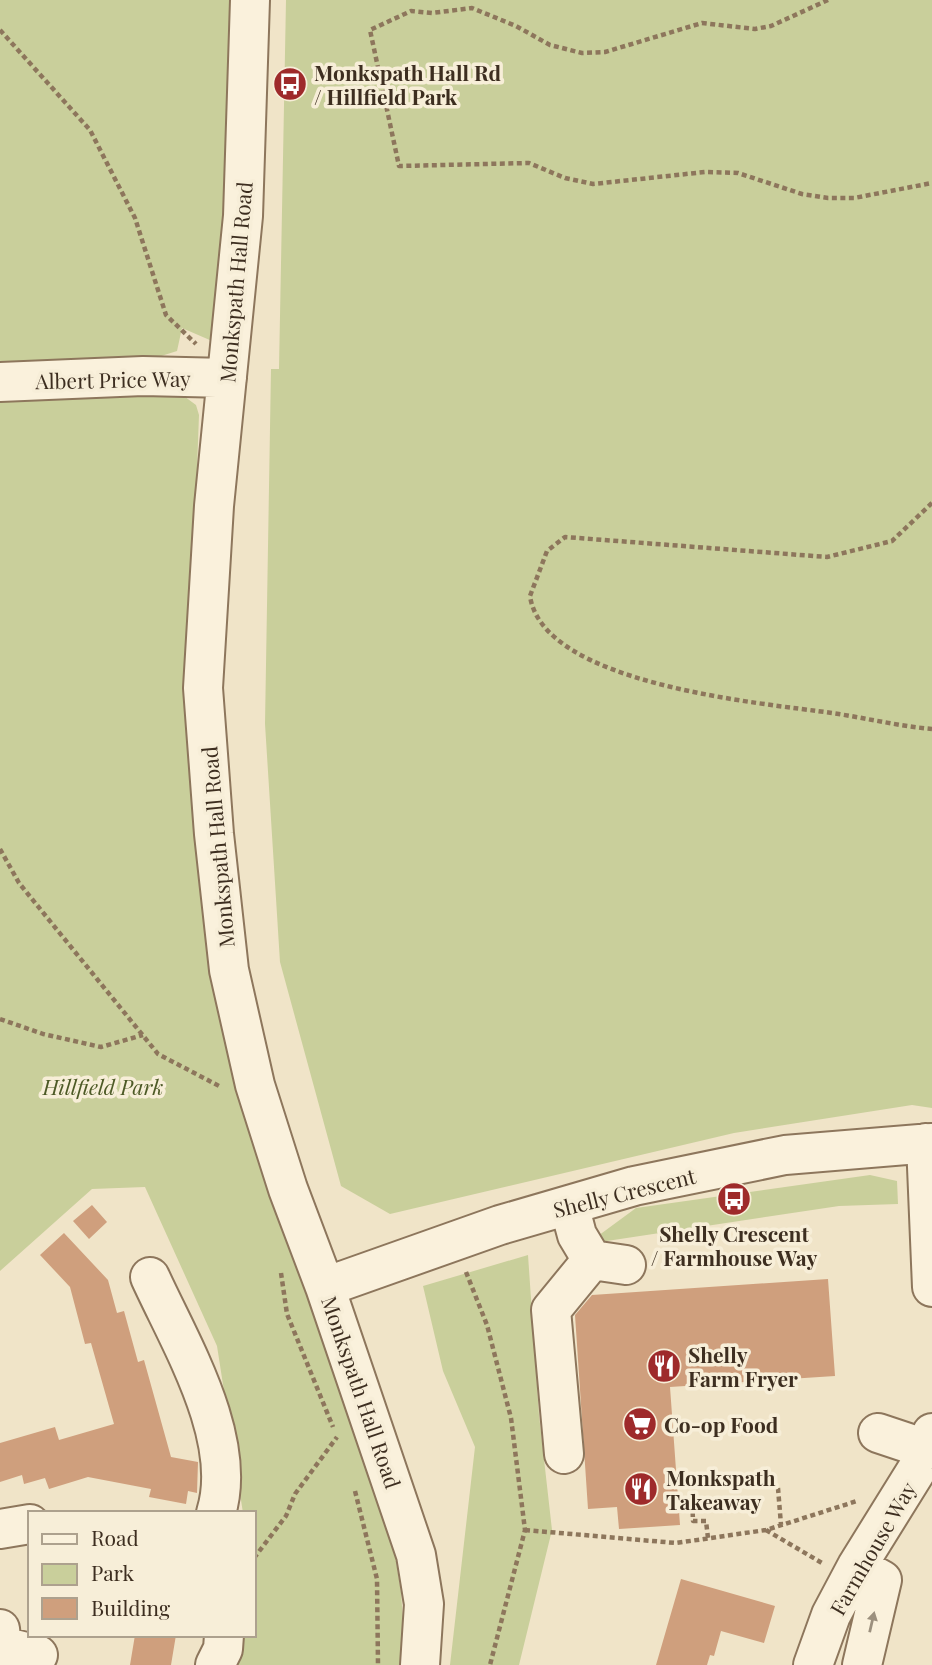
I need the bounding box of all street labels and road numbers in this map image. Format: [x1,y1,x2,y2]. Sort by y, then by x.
street label: Monkspath Hall Road [212,180,258,384]
street label: Albert Price Way [34,364,191,394]
street label: Monkspath Hall Road [194,745,240,949]
street label: Shelly Crescent [550,1161,699,1223]
street label: Monkspath Hall Road [316,1292,408,1492]
street label: Farmhouse Way [822,1476,922,1620]

